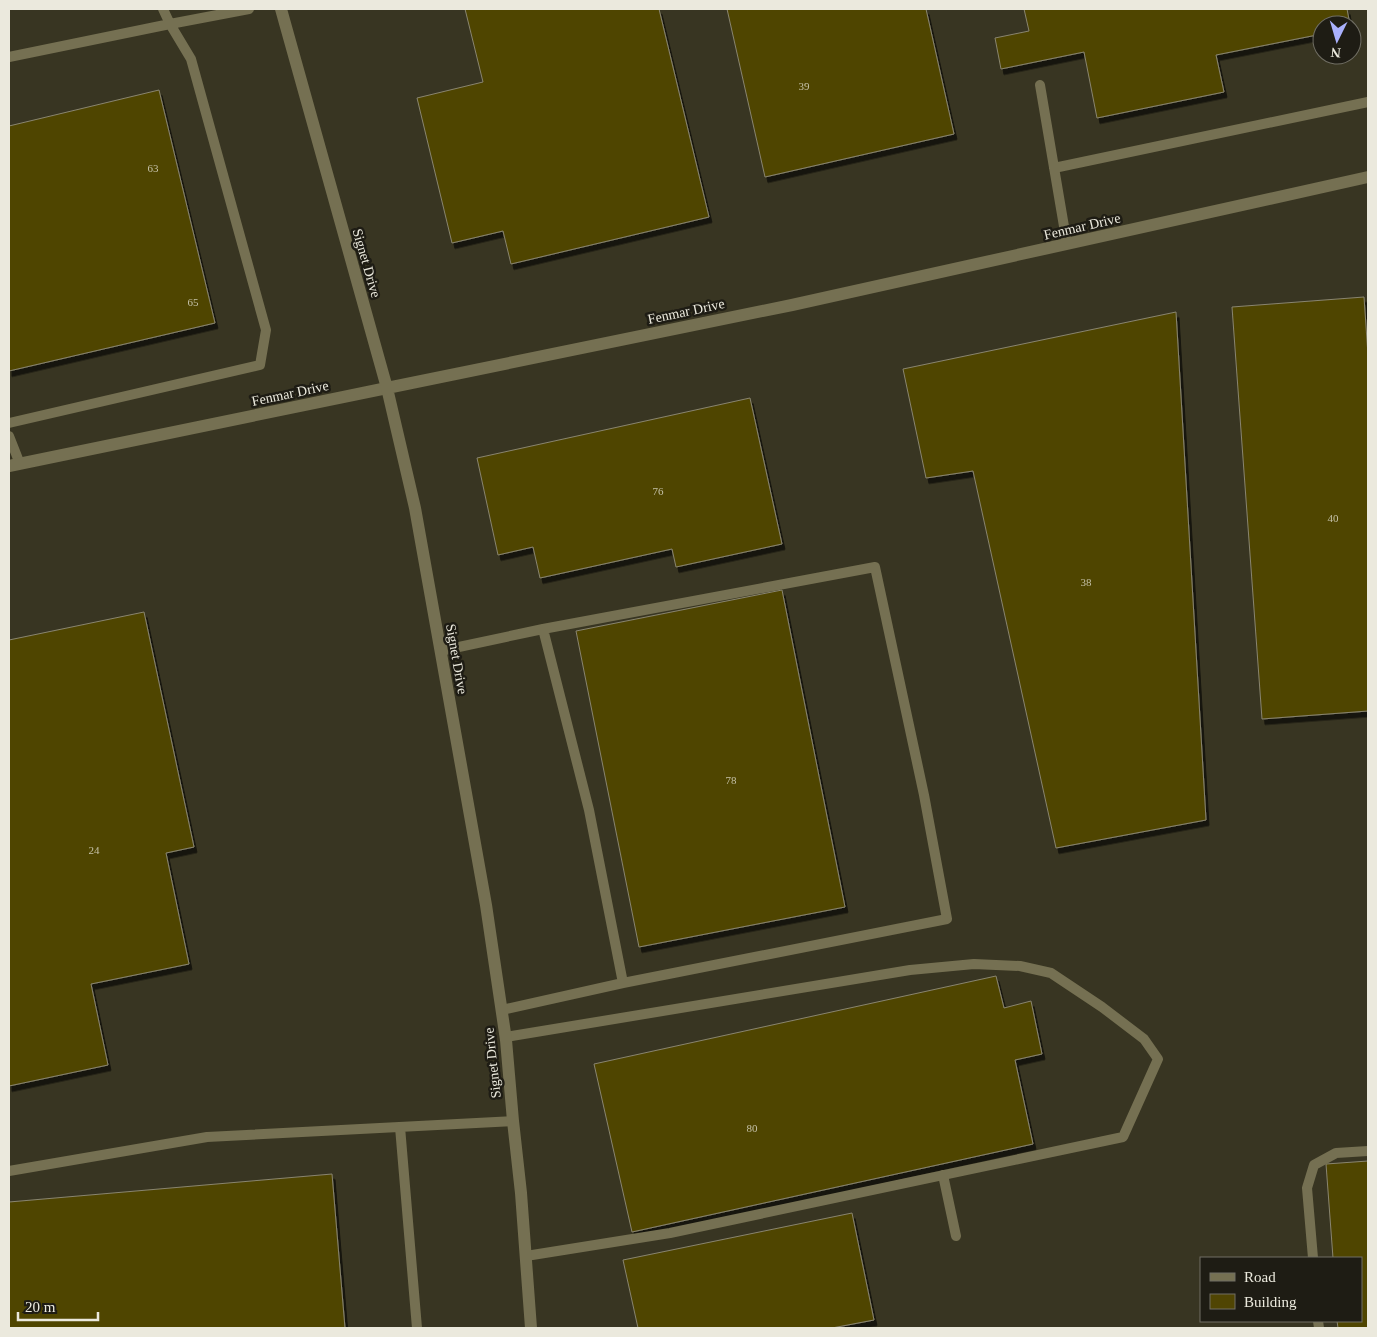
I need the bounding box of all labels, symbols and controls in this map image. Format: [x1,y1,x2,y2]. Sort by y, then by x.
north arrow [1312,15,1362,65]
text: N [1330,45,1342,60]
house number: 39 [799,80,810,92]
house number: 63 [148,162,159,174]
street label: Fenmar Drive [1042,210,1122,243]
street label: Signet Drive [350,227,384,299]
house number: 65 [188,296,199,308]
street label: Fenmar Drive [646,296,726,327]
street label: Fenmar Drive [250,378,330,409]
house number: 76 [653,485,664,497]
house number: 40 [1328,512,1339,524]
house number: 38 [1081,576,1092,588]
street label: Signet Drive [443,623,470,695]
house number: 78 [726,774,737,786]
house number: 24 [89,844,100,856]
street label: Signet Drive [481,1027,504,1099]
house number: 80 [747,1122,758,1134]
legend [1200,1257,1362,1322]
text: Road [1244,1269,1276,1285]
scale bar [18,1290,98,1322]
text: Building [1244,1294,1297,1310]
text: 20 m [25,1299,56,1315]

